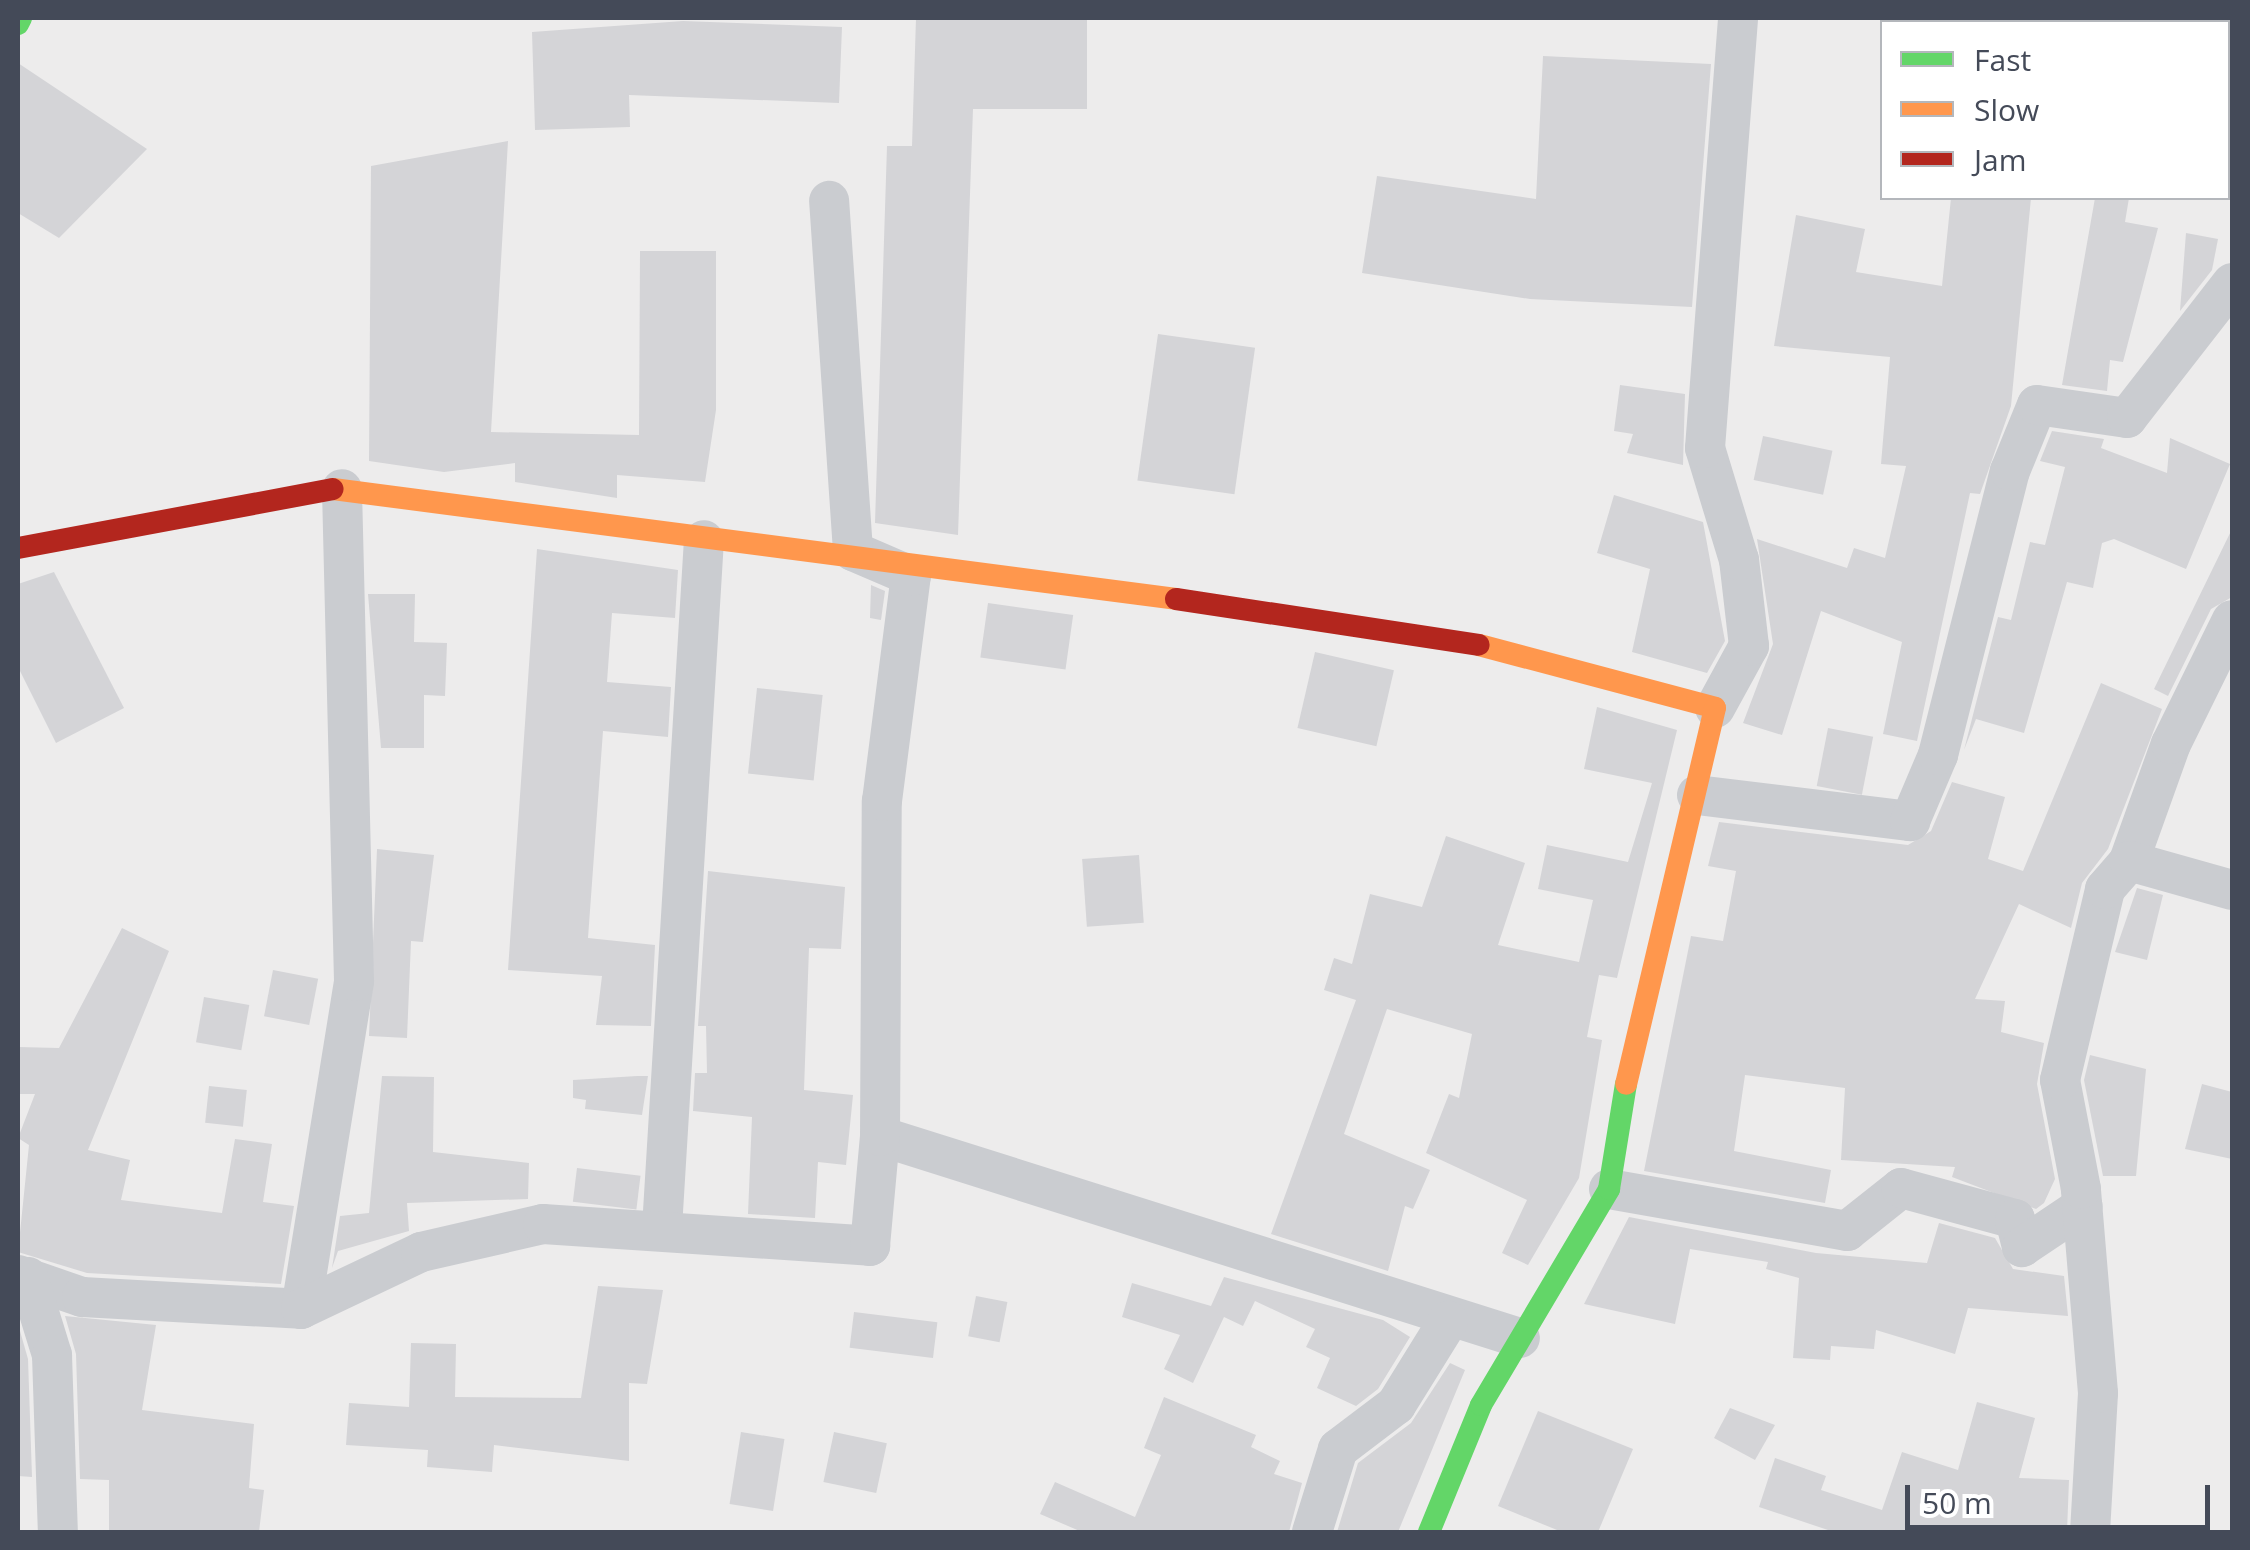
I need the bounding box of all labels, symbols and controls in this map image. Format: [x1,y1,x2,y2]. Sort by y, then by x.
legend [1880,20,2230,200]
text: Fast [1974,39,2031,80]
text: Slow [1974,89,2039,130]
text: Jam [1974,139,2027,180]
scale bar [1910,1465,2215,1527]
text: 50 m [1922,1482,1992,1523]

